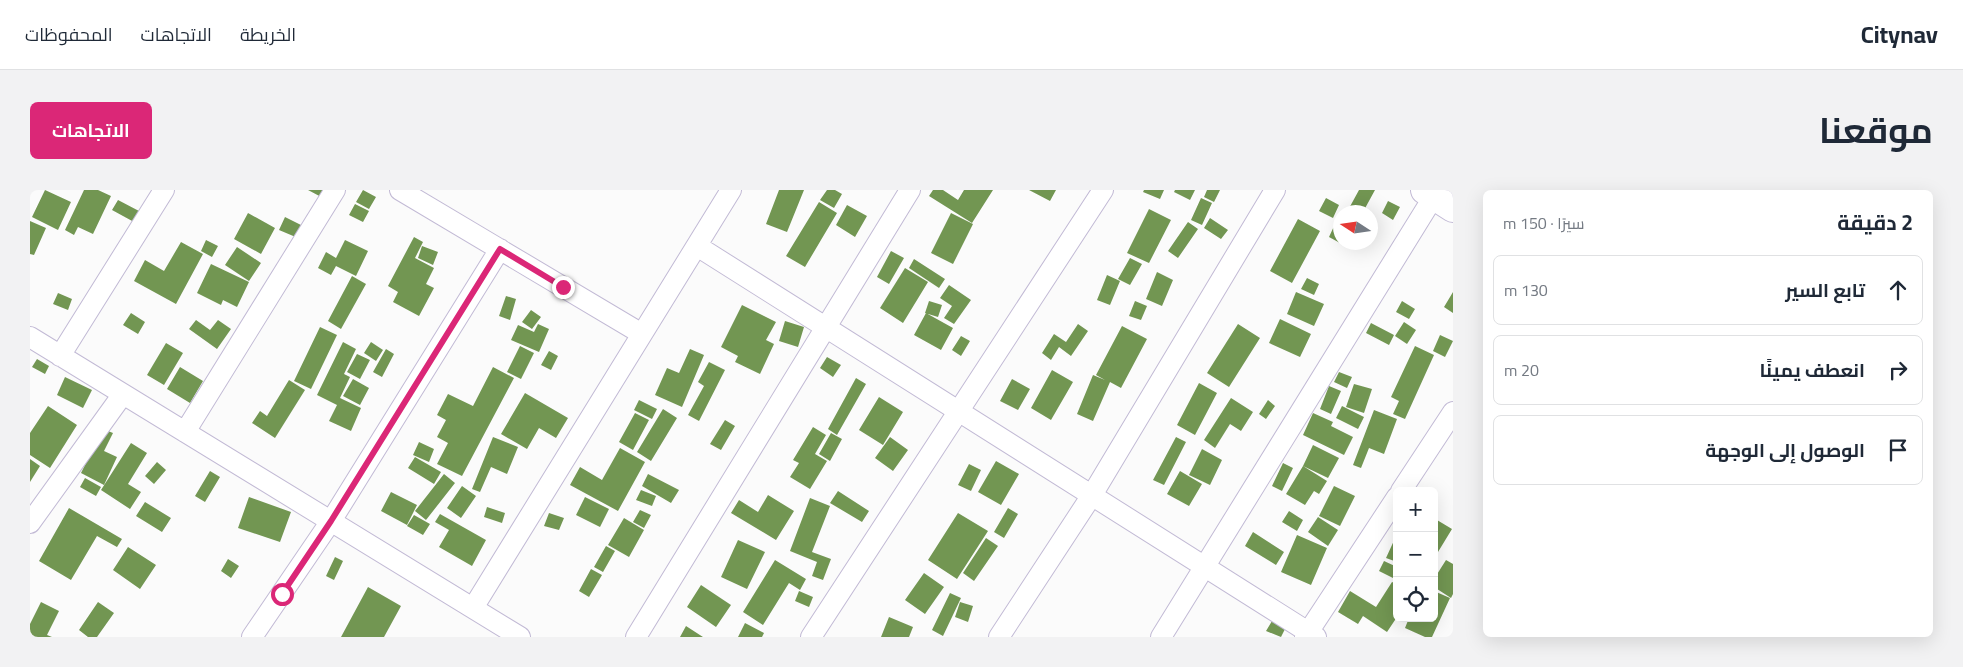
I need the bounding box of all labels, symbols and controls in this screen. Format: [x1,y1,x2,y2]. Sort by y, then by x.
text: Citynav [1861,12,1938,57]
text: المحفوظات [25,18,113,51]
text: الاتجاهات [141,18,212,51]
text: الخريطة [240,18,296,51]
text: موقعنا [1819,97,1933,163]
button: الاتجاهات [30,102,152,159]
text: 2 دقيقة [1837,203,1913,242]
north arrow [1333,205,1378,250]
text: سيرًا · 150 m [1503,208,1584,238]
text: تابع السير [1785,272,1865,308]
text: 130 m [1504,275,1548,305]
route end [552,276,575,299]
icon: ahead [1884,276,1912,304]
text: انعطف يمينًا [1760,352,1865,388]
text: 20 m [1504,355,1539,385]
icon: right [1884,356,1912,384]
text: الوصول إلى الوجهة [1705,432,1865,468]
icon: arrive [1884,436,1912,464]
map controls [1393,487,1438,622]
button: + [1393,487,1438,532]
button: − [1393,532,1438,577]
button: locate [1393,577,1438,622]
route start [271,583,294,606]

